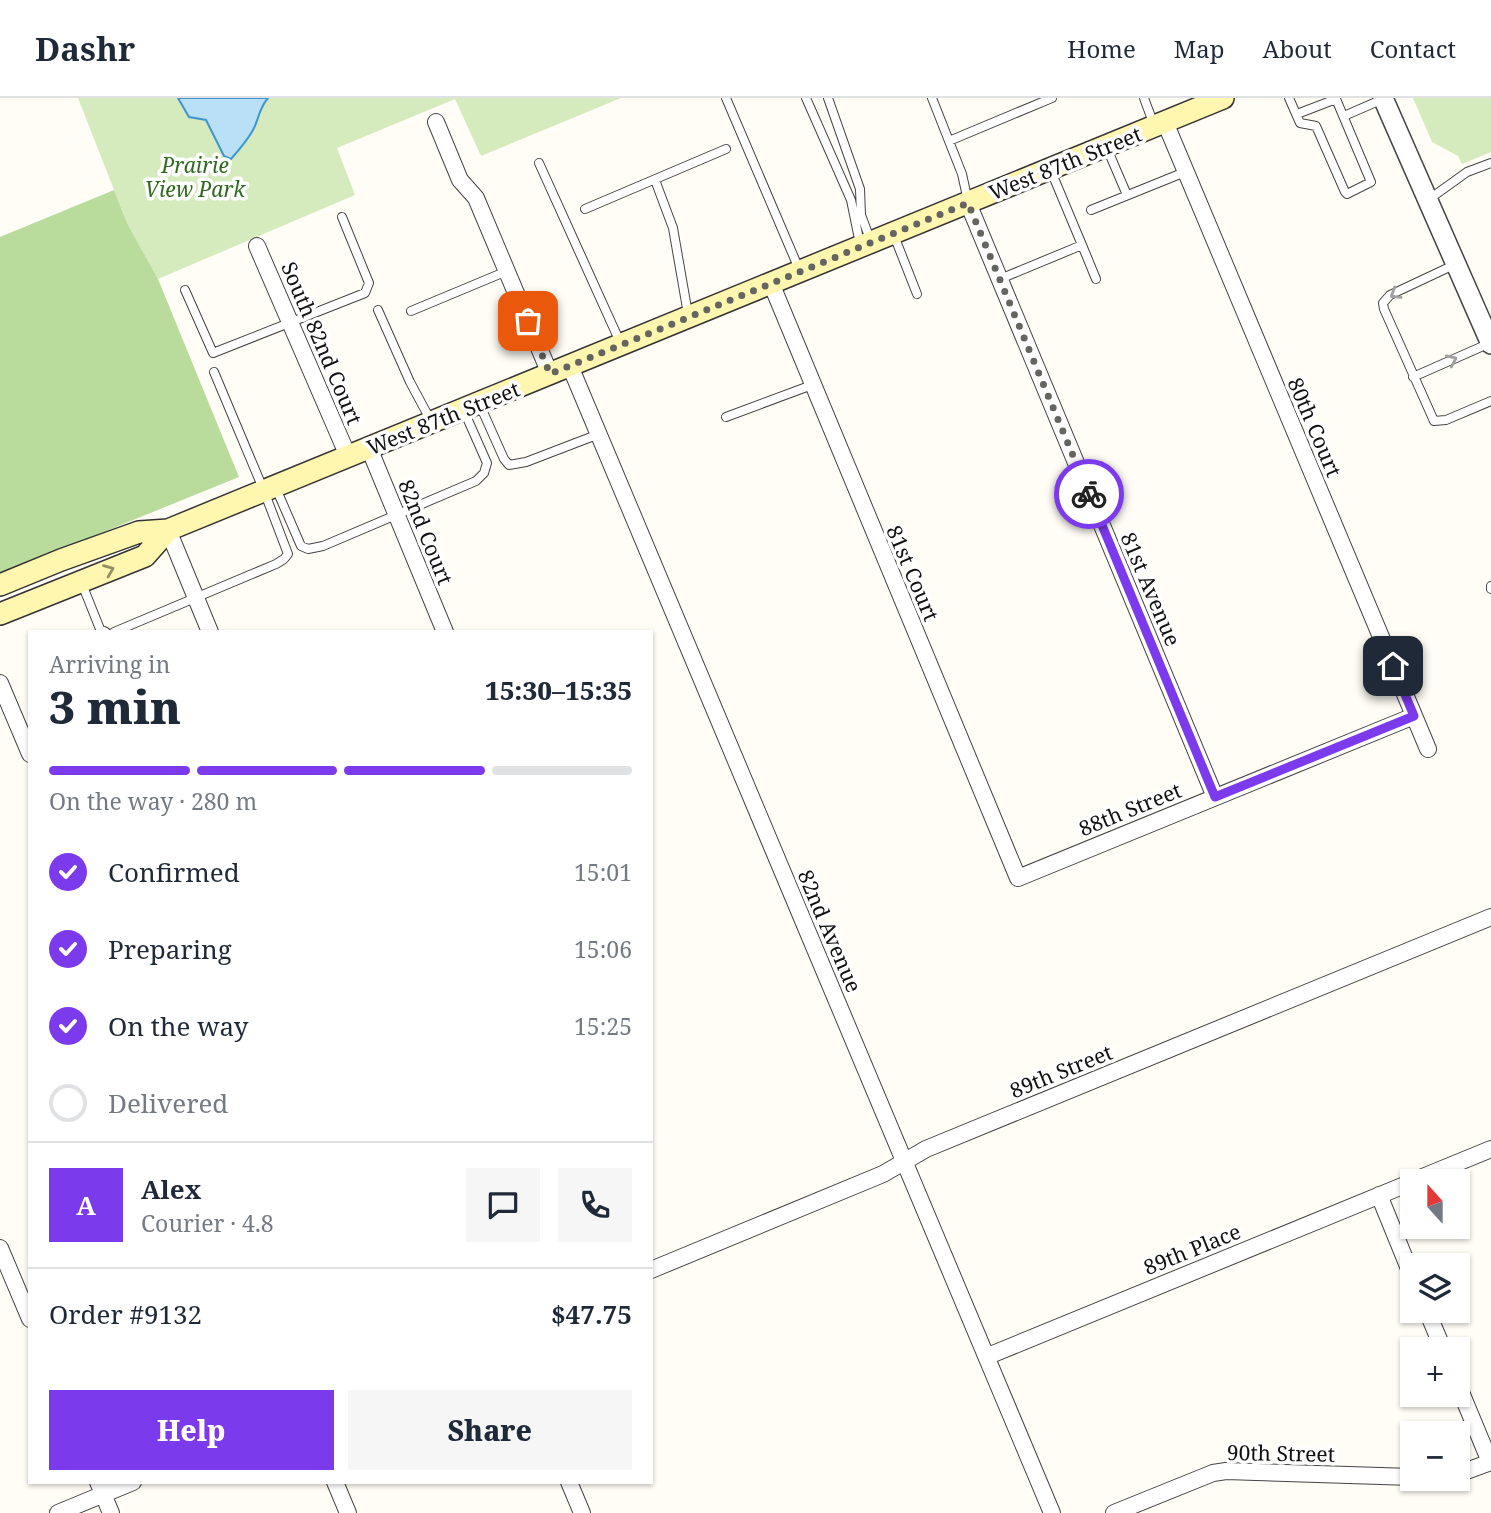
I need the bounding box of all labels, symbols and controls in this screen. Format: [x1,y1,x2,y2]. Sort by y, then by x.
text: Dashr [35,26,135,71]
text: Home [1067,32,1136,65]
text: Map [1174,32,1225,65]
text: About [1263,32,1332,65]
text: Contact [1370,32,1456,65]
street label: West 87th Street [984,120,1146,206]
park label: Prairie View Park [145,151,246,203]
street label: South 82nd Court [275,257,369,429]
one-way arrow [1390,286,1403,299]
pin [498,291,558,351]
icon: bag [509,302,547,340]
one-way arrow [1445,354,1457,368]
street label: 80th Court [1282,373,1348,481]
street label: West 87th Street [362,375,524,461]
courier [1054,459,1124,529]
street label: 82nd Court [392,475,460,589]
icon: bike [1070,475,1108,513]
street label: 81st Court [880,521,946,625]
street label: 81st Avenue [1115,528,1187,650]
one-way arrow [101,564,114,578]
pin [1363,636,1423,696]
icon: home [1374,647,1412,685]
text: Arriving in [49,648,170,680]
text: 15:30–15:35 [485,672,632,708]
text: 3 min [49,675,181,737]
street label: 88th Street [1075,776,1185,842]
text: On the way · 280 m [49,785,257,817]
icon: check [49,853,87,891]
text: Confirmed [108,854,240,890]
text: 15:01 [574,856,632,888]
street label: 82nd Avenue [792,865,868,997]
icon: check [49,930,87,968]
text: Preparing [108,931,232,967]
text: 15:06 [574,933,632,965]
icon: check [49,1007,87,1045]
text: On the way [108,1008,248,1044]
text: 15:25 [574,1010,632,1042]
street label: 89th Street [1006,1038,1116,1104]
text: Delivered [108,1085,228,1121]
button: chat [466,1168,540,1242]
button: phone [558,1168,632,1242]
north arrow [1400,1169,1470,1239]
map controls [1400,1169,1470,1491]
text: Alex [141,1171,201,1207]
text: A [76,1187,96,1223]
text: Courier · 4.8 [141,1207,274,1239]
street label: 89th Place [1139,1217,1245,1281]
button: layers [1400,1253,1470,1323]
text: Order #9132 [49,1296,202,1332]
text: $47.75 [551,1296,632,1332]
button: + [1400,1337,1470,1407]
button: Help [49,1390,334,1470]
button: Share [348,1390,632,1470]
button: − [1400,1421,1470,1491]
street label: 90th Street [1227,1438,1335,1468]

